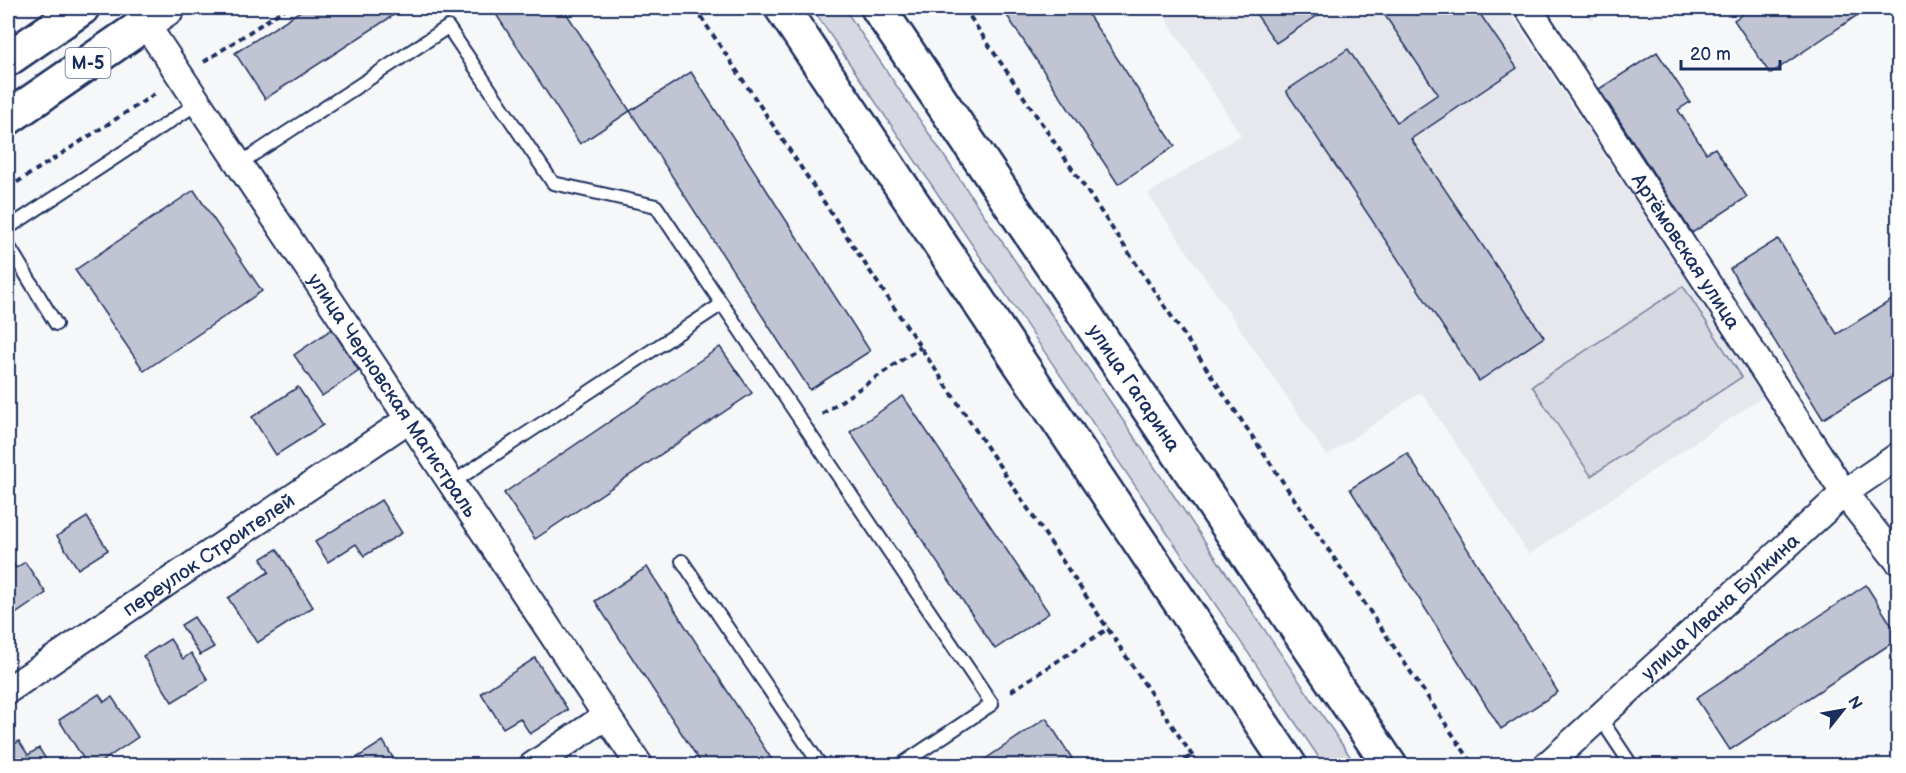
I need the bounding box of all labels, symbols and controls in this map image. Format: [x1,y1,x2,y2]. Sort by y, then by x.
scale bar [1681,33,1780,71]
text: 20 m [1690,44,1731,65]
road number: М-5 [66,48,110,78]
street label: Артёмовская улица [1625,168,1745,334]
street label: улица Черновская Магистраль [302,269,482,522]
street label: улица Гагарина [1082,320,1185,456]
street label: переулок Строителей [118,489,300,622]
street label: улица Ивана Булкина [1637,529,1805,686]
north arrow [1813,680,1873,740]
text: N [1843,693,1866,713]

